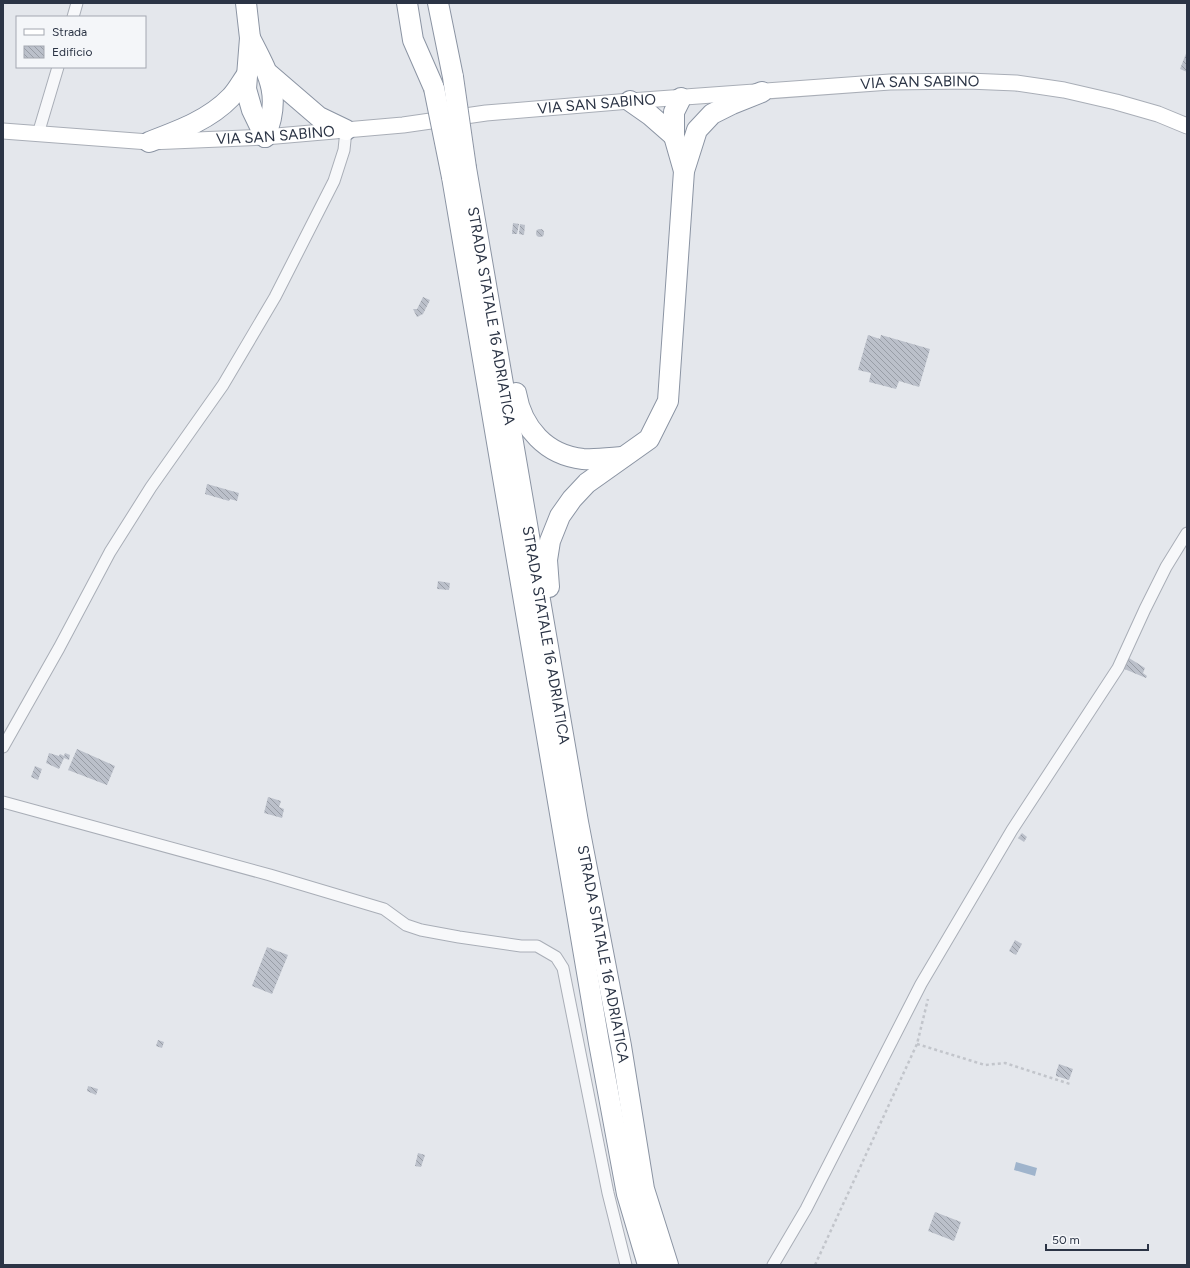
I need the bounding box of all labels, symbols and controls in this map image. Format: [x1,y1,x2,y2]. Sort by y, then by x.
legend [16,16,146,68]
text: Strada [52,25,87,39]
text: Edificio [52,45,92,59]
street label: VIA SAN SABINO [860,72,980,93]
street label: VIA SAN SABINO [537,90,657,118]
street label: VIA SAN SABINO [216,122,335,148]
street label: STRADA STATALE 16 ADRIATICA [464,205,519,426]
street label: STRADA STATALE 16 ADRIATICA [518,525,574,746]
street label: STRADA STATALE 16 ADRIATICA [574,844,633,1064]
scale bar [1046,1226,1148,1252]
text: 50 m [1052,1233,1080,1247]

